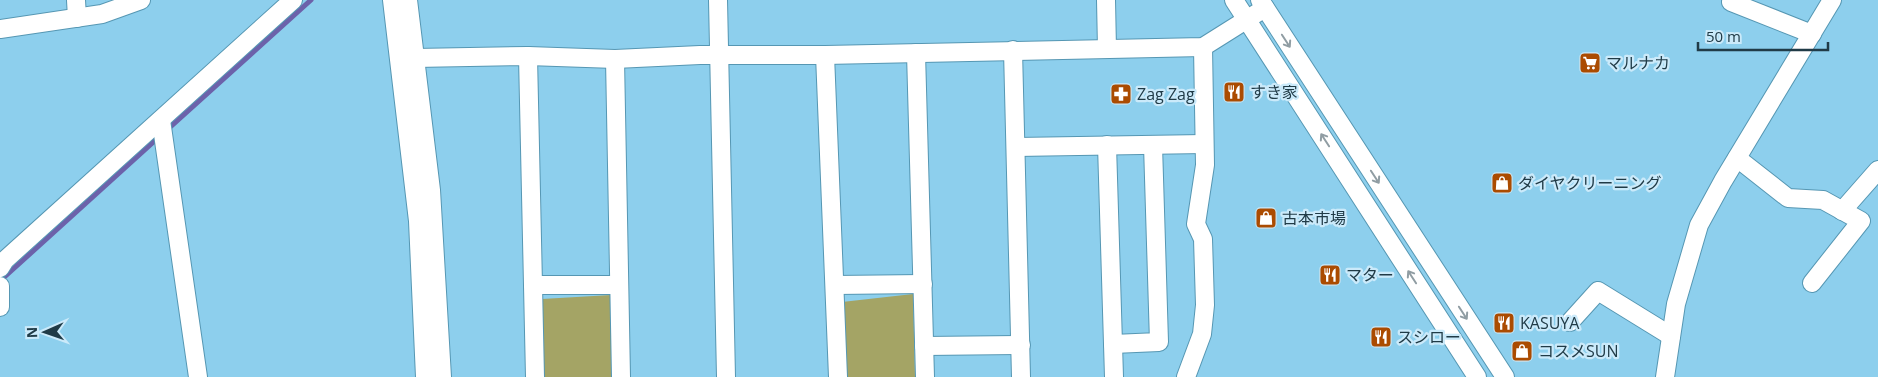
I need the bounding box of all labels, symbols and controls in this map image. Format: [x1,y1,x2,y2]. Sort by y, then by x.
scale bar [1698,20,1828,52]
text: 50 m [1706,26,1741,46]
one-way arrow [1281,34,1291,48]
supermarket icon: マルナカ [1578,51,1602,75]
place label: マルナカ [1606,52,1670,74]
restaurant icon: すき家 [1222,80,1246,104]
place label: すき家 [1250,81,1298,103]
pharmacy icon: Zag Zag [1109,82,1133,106]
place label: Zag Zag [1137,83,1195,105]
one-way arrow [1319,134,1329,148]
one-way arrow [1370,170,1380,184]
shop icon: ダイヤクリーニング [1490,171,1514,195]
place label: ダイヤクリーニング [1518,172,1662,194]
shop icon: 古本市場 [1254,206,1278,230]
place label: 古本市場 [1282,207,1346,229]
restaurant icon: マター [1318,263,1342,287]
place label: マター [1346,264,1394,286]
one-way arrow [1407,270,1418,284]
one-way arrow [1458,306,1468,320]
north arrow [20,307,70,357]
restaurant icon: KASUYA [1492,311,1516,335]
place label: KASUYA [1520,312,1580,334]
restaurant icon: スシロー [1369,325,1393,349]
text: N [22,326,41,338]
place label: スシロー [1397,326,1461,348]
shop icon: コスメSUN [1510,339,1534,363]
place label: コスメSUN [1538,340,1619,362]

